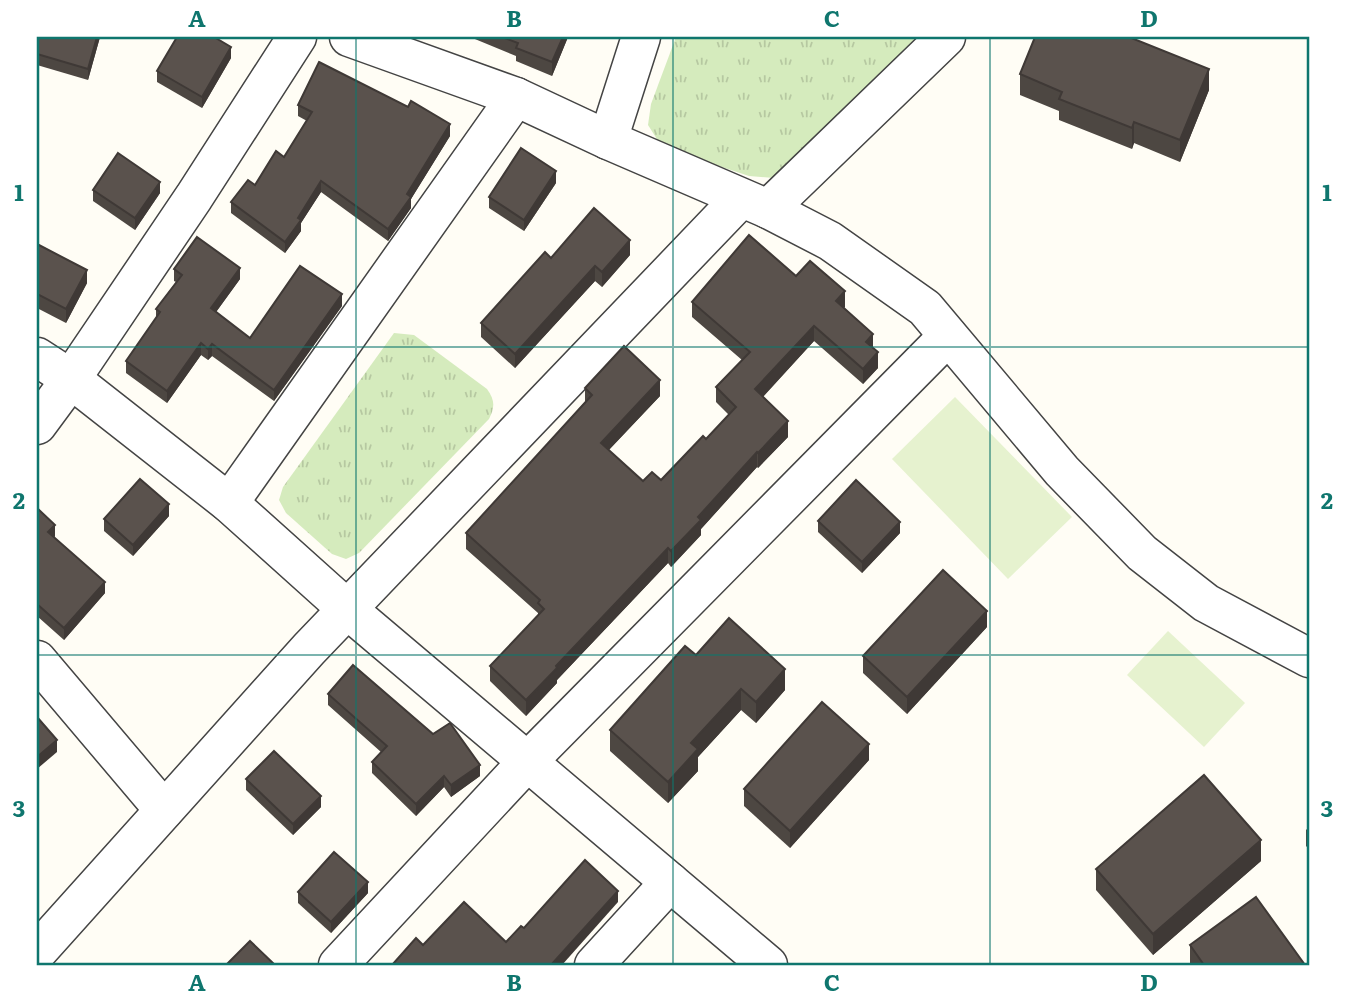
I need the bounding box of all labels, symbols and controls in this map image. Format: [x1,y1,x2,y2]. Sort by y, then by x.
text: A [188,0,206,34]
text: B [506,0,522,34]
text: C [824,0,840,34]
text: D [1140,0,1158,34]
text: 1 [14,174,24,208]
text: 1 [1322,174,1332,208]
text: 2 [13,482,25,516]
text: 2 [1321,482,1333,516]
text: 3 [13,790,25,824]
text: 3 [1321,790,1333,824]
text: A [188,964,206,998]
text: B [506,964,522,998]
text: C [824,964,840,998]
text: D [1140,964,1158,998]

